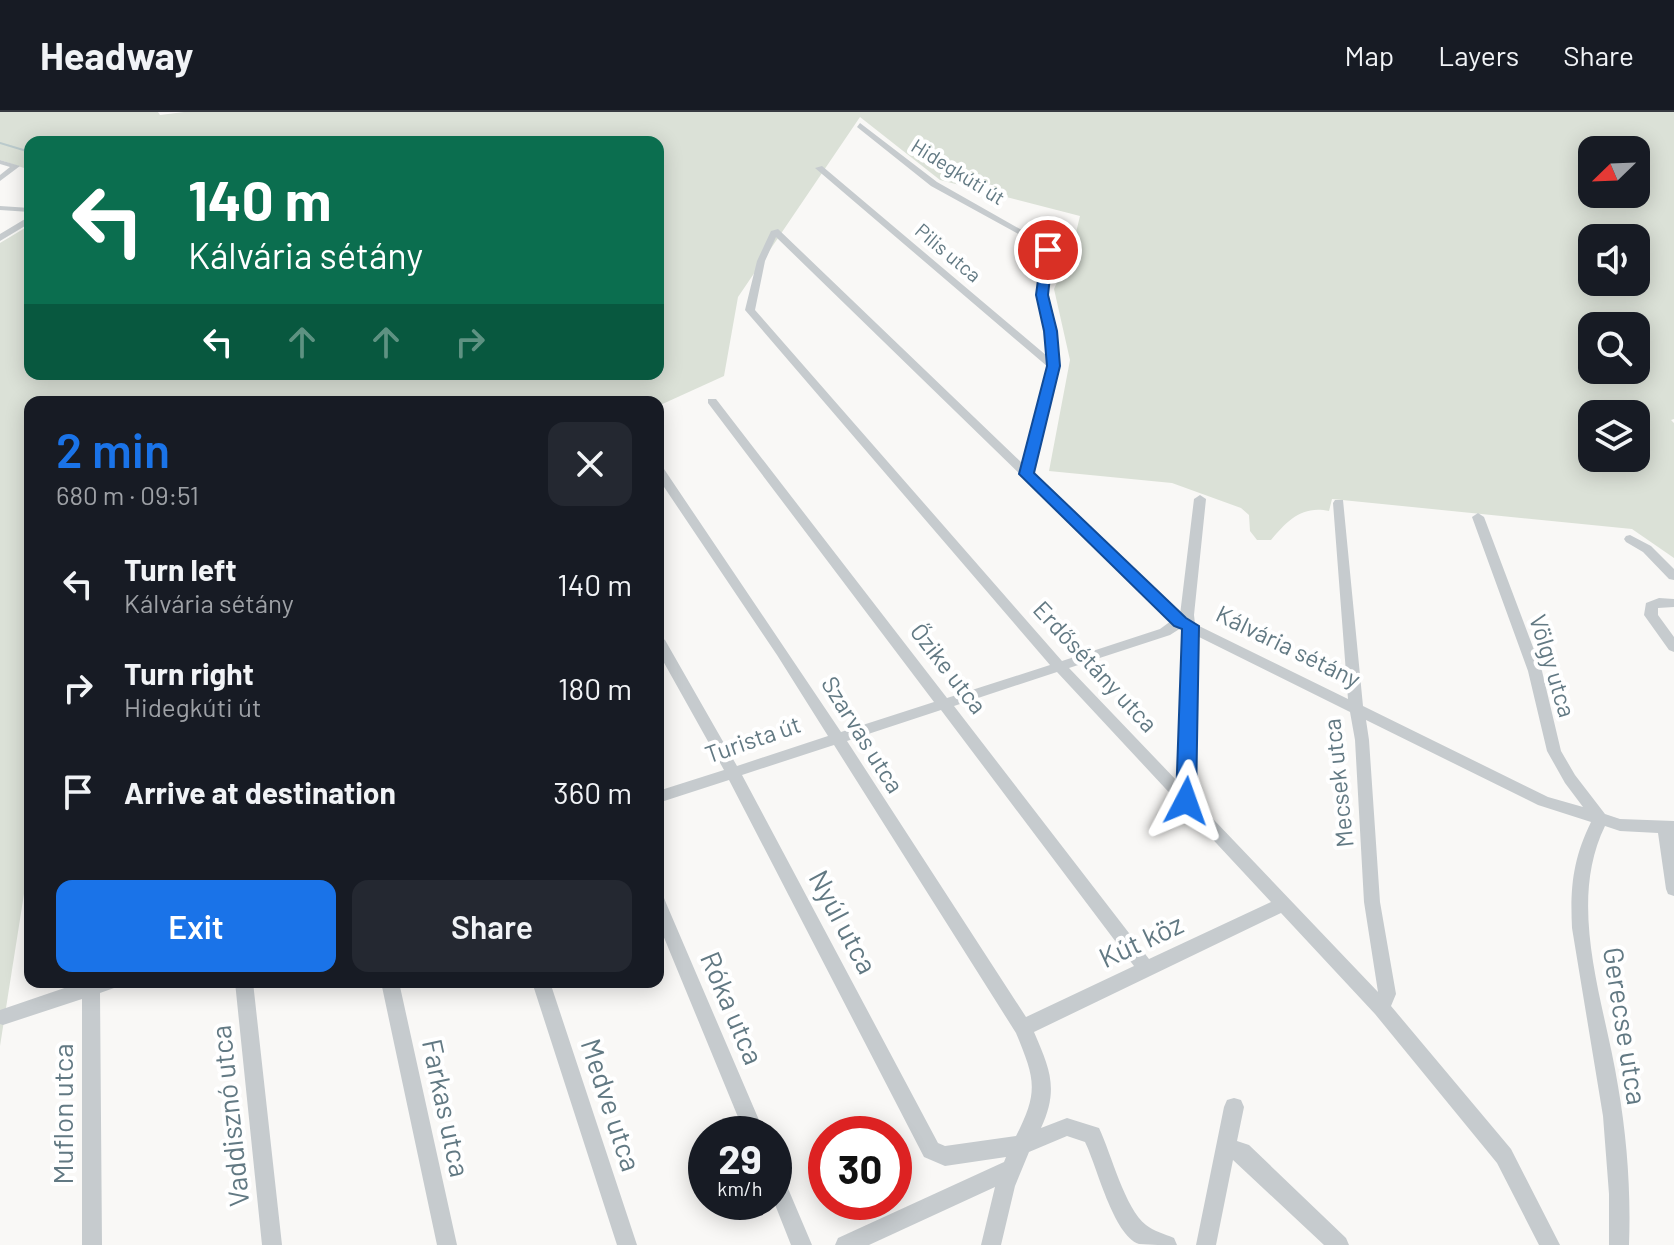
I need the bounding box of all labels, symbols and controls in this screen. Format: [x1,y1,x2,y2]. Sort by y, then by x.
text: Headway [40,32,193,78]
text: Map [1344,38,1394,72]
text: Layers [1438,38,1519,72]
text: Share [1563,38,1634,72]
street label: Hidegkúti út [907,133,1010,209]
north arrow [1578,136,1650,208]
map controls [1578,136,1650,472]
text: 140 m [188,165,332,232]
icon: left [56,168,160,272]
pin [1014,216,1082,284]
street label: Pilis utca [911,218,986,287]
button: sound [1578,224,1650,296]
icon: arrive [1026,228,1070,272]
text: Kálvária sétány [188,233,423,276]
button: search [1578,312,1650,384]
icon: left [196,320,240,364]
icon: ahead [280,320,324,364]
icon: ahead [364,320,408,364]
icon: right [448,320,492,364]
button: layers [1578,400,1650,472]
text: 2 min [56,420,170,478]
button: close [548,422,632,506]
text: 680 m · 09:51 [56,479,199,510]
text: Turn left [124,551,237,587]
icon: left [56,562,100,606]
text: 140 m [557,566,632,602]
text: Kálvária sétány [124,587,294,618]
street label: Erdősétány utca [1028,594,1164,738]
street label: Kálvária sétány [1212,598,1365,693]
street label: Völgy utca [1524,611,1583,721]
street label: Őzike utca [905,617,994,719]
text: Turn right [124,655,254,691]
icon: right [56,666,100,710]
text: 180 m [558,670,632,706]
street label: Szarvas utca [816,671,911,798]
text: Hidegkúti út [124,691,261,722]
street label: Turista út [701,709,804,768]
street label: Mecsek utca [1316,717,1359,849]
position arrow [1144,759,1228,843]
icon: arrive [56,770,100,814]
text: Arrive at destination [124,774,396,810]
text: 360 m [553,774,632,810]
street label: Nyúl utca [802,864,885,979]
button: Exit [56,880,336,972]
button: Share [352,880,632,972]
street label: Kút köz [1093,906,1188,974]
street label: Gerecse utca [1597,945,1655,1107]
street label: Róka utca [694,946,772,1069]
street label: Vaddisznó utca [203,1024,255,1209]
street label: Medve utca [575,1034,649,1175]
street label: Farkas utca [416,1036,478,1180]
street label: Muflon utca [45,1043,79,1185]
speed limit sign: 30 [808,1116,912,1220]
text: 29 [718,1134,762,1182]
text: km/h [717,1176,763,1200]

